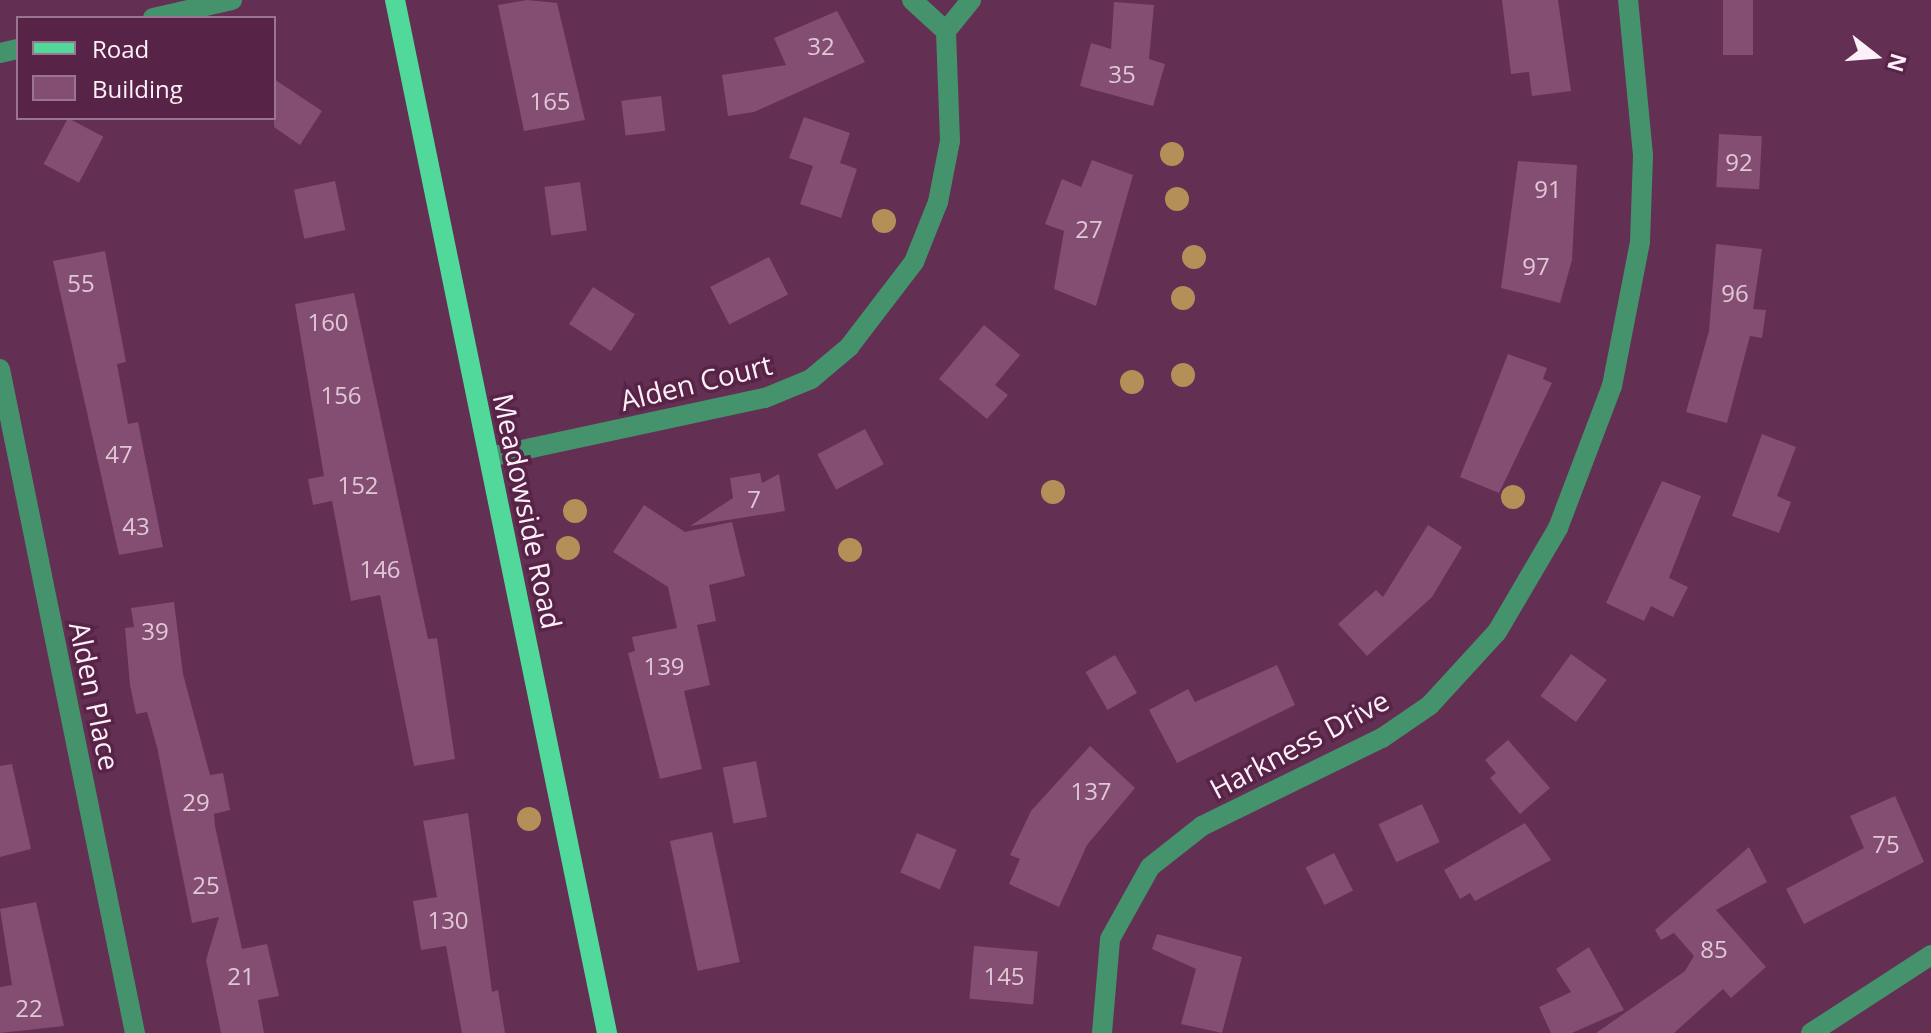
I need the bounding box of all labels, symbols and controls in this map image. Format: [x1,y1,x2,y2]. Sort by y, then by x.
legend [16,16,276,120]
north arrow [1835,16,1915,96]
text: Road [92,32,149,65]
house number: 32 [807,32,835,60]
text: N [1881,50,1915,76]
house number: 35 [1108,60,1136,88]
text: Building [92,72,183,105]
house number: 165 [529,87,571,115]
house number: 92 [1725,148,1753,176]
house number: 91 [1534,175,1562,203]
house number: 27 [1075,215,1103,243]
house number: 97 [1522,252,1550,280]
house number: 55 [67,269,95,297]
house number: 96 [1721,279,1749,307]
house number: 160 [307,308,349,336]
street label: Alden Court [617,347,775,417]
house number: 156 [320,381,362,409]
street label: Meadowside Road [487,390,569,632]
house number: 47 [105,440,133,468]
house number: 152 [337,471,379,499]
house number: 7 [747,485,761,513]
house number: 43 [122,512,150,540]
house number: 146 [359,555,401,583]
house number: 39 [141,617,169,645]
street label: Alden Place [63,619,127,773]
house number: 139 [643,652,685,680]
street label: Harkness Drive [1204,683,1394,805]
house number: 137 [1070,777,1112,805]
house number: 29 [182,788,210,816]
house number: 75 [1872,830,1900,858]
house number: 25 [192,871,220,899]
house number: 130 [427,906,469,934]
house number: 85 [1700,935,1728,963]
house number: 21 [227,962,255,990]
house number: 145 [983,962,1025,990]
house number: 22 [15,994,43,1022]

